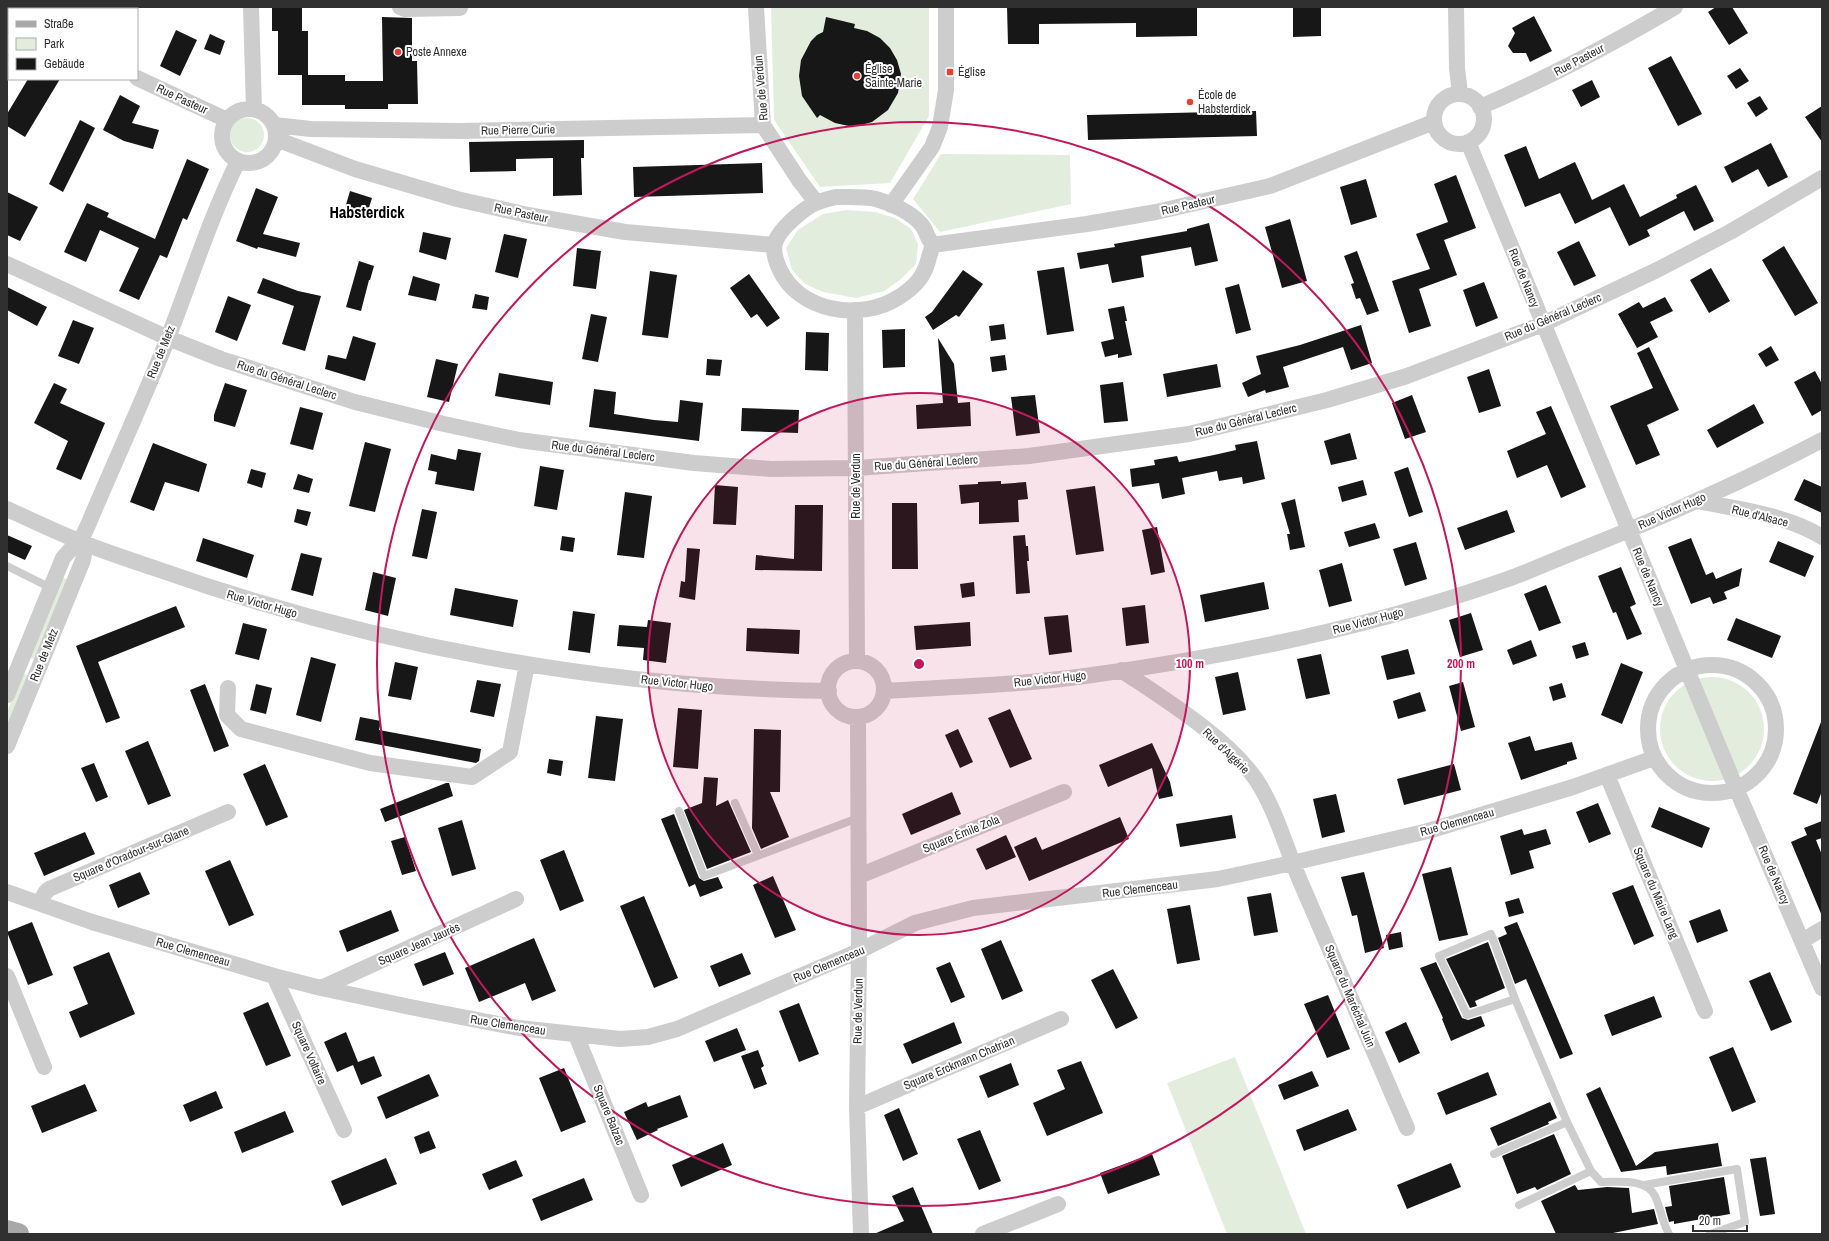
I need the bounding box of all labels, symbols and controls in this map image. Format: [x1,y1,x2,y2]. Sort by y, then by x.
legend [8,8,138,80]
text: Straße [44,16,74,32]
text: Park [44,36,64,52]
street label: Rue Pasteur [1551,40,1608,80]
place label: Poste Annexe [406,44,467,60]
marker: Poste Annexe [393,47,403,57]
street label: Rue de Verdun [750,55,772,121]
text: Gebäude [44,56,85,72]
place label: Église Sainte-Marie [865,61,922,91]
place label: Église [958,64,985,80]
marker: Église [945,67,955,77]
marker: Église Sainte-Marie [852,71,862,81]
street label: Rue Pasteur [154,80,211,118]
place label: École de Habsterdick [1198,87,1251,117]
marker: École de Habsterdick [1185,97,1195,107]
street label: Rue Pierre Curie [481,121,555,139]
street label: Rue Pasteur [1160,191,1217,219]
street label: Rue Pasteur [493,199,550,227]
district label: Habsterdick [329,201,405,223]
street label: Rue de Nancy [1505,246,1543,310]
street label: Rue du Général Leclerc [1502,289,1604,345]
street label: Rue de Metz [143,323,179,381]
street label: Rue du Général Leclerc [235,356,339,404]
street label: Rue du Général Leclerc [1194,400,1298,440]
street label: Rue du Général Leclerc [550,437,656,465]
street label: Rue du Général Leclerc [874,451,978,475]
street label: Rue de Verdun [848,453,864,519]
street label: Rue Victor Hugo [1636,489,1708,533]
street label: Rue d'Alsace [1730,501,1790,531]
street label: Rue de Nancy [1628,545,1668,609]
street label: Rue Victor Hugo [225,586,299,622]
street label: Rue Victor Hugo [1331,604,1405,638]
street label: Rue de Metz [26,626,62,684]
text: 100 m [1176,656,1204,672]
text: 200 m [1447,656,1475,672]
centre of rings [912,657,926,671]
street label: Rue Victor Hugo [1013,667,1087,691]
street label: Rue Victor Hugo [640,671,714,695]
street label: Rue d'Algérie [1199,725,1253,777]
street label: Rue Clemenceau [1418,804,1496,840]
street label: Square Émile Zola [920,811,1002,857]
street label: Square d'Oradour-sur-Glane [71,822,191,886]
street label: Rue de Nancy [1754,843,1794,907]
street label: Square du Maire Lang [1630,845,1683,942]
street label: Rue Clemenceau [1101,876,1179,902]
street label: Square Jean Jaurès [376,919,463,969]
street label: Rue Clemenceau [154,934,232,970]
street label: Rue Clemenceau [791,942,867,986]
street label: Square du Maréchal Juin [1321,942,1379,1050]
street label: Rue de Verdun [849,978,867,1044]
street label: Rue Clemenceau [469,1011,547,1039]
street label: Square Voltaire [288,1019,330,1087]
street label: Square Erckmann Chatrian [901,1032,1017,1094]
street label: Square Balzac [590,1082,628,1148]
scale bar [1693,1207,1747,1233]
text: 20 m [1699,1213,1721,1229]

